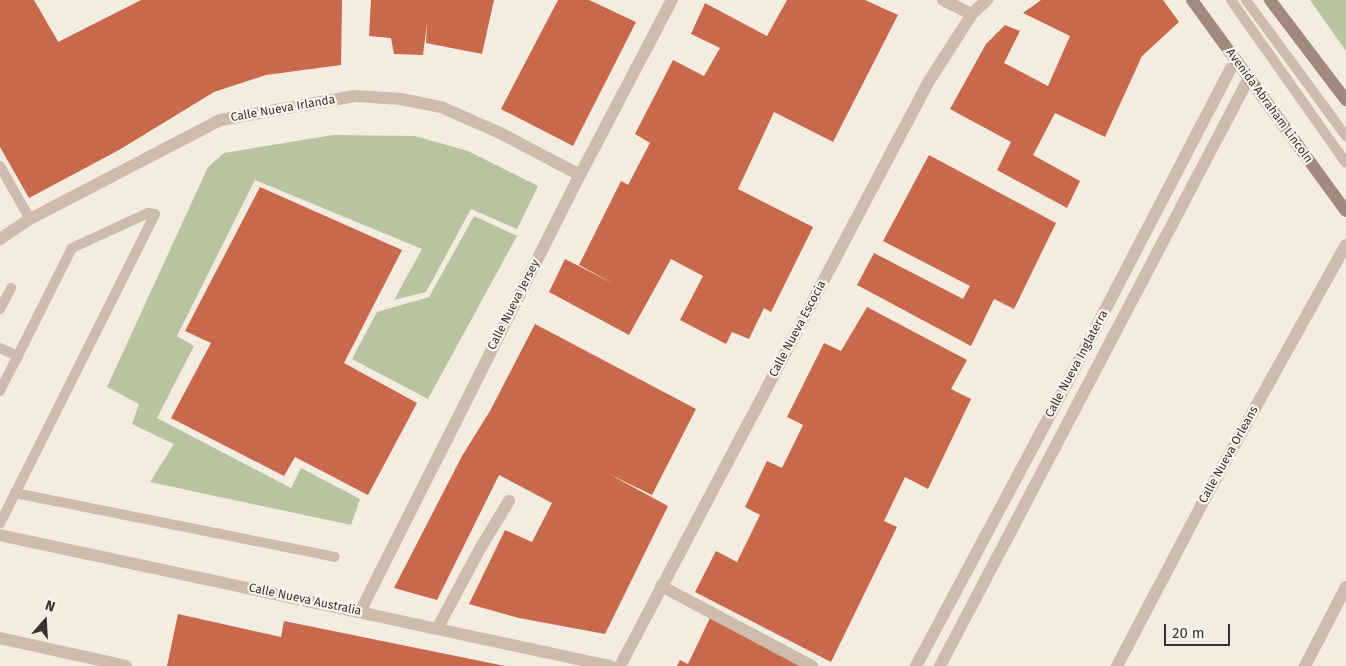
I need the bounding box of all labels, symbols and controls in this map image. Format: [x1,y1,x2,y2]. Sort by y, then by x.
street label: Avenida Abraham Lincoln [1223,46,1315,166]
street label: Calle Nueva Irlanda [230,93,336,125]
street label: Calle Nueva Jersey [485,257,543,353]
street label: Calle Nueva Escocia [767,278,829,380]
street label: Calle Nueva Inglaterra [1043,308,1111,420]
street label: Calle Nueva Orleans [1196,404,1262,506]
street label: Calle Nueva Australia [247,581,363,619]
north arrow [20,596,70,646]
text: N [43,597,57,616]
scale bar [1166,614,1232,646]
text: 20 m [1172,624,1205,642]

